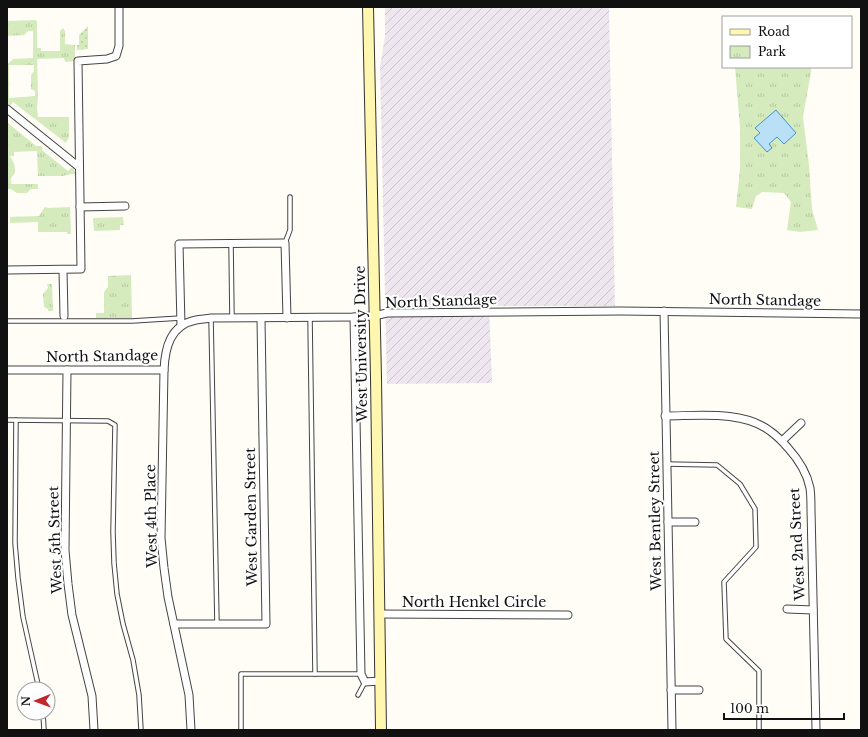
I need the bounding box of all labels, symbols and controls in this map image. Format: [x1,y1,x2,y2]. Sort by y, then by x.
legend [722,16,852,68]
text: Road [758,24,790,39]
text: Park [758,44,786,59]
street label: West University Drive [351,265,371,424]
street label: North Standage [385,290,497,312]
street label: North Standage [709,290,821,310]
street label: North Standage [46,346,158,366]
street label: West Garden Street [241,447,261,588]
street label: West Bentley Street [645,450,665,592]
street label: West 4th Place [141,464,161,569]
street label: West 5th Street [44,485,66,595]
street label: West 2nd Street [785,486,809,602]
street label: North Henkel Circle [402,593,546,611]
north arrow [16,681,56,721]
text: N [19,695,33,706]
scale bar [724,695,844,721]
text: 100 m [730,701,769,716]

